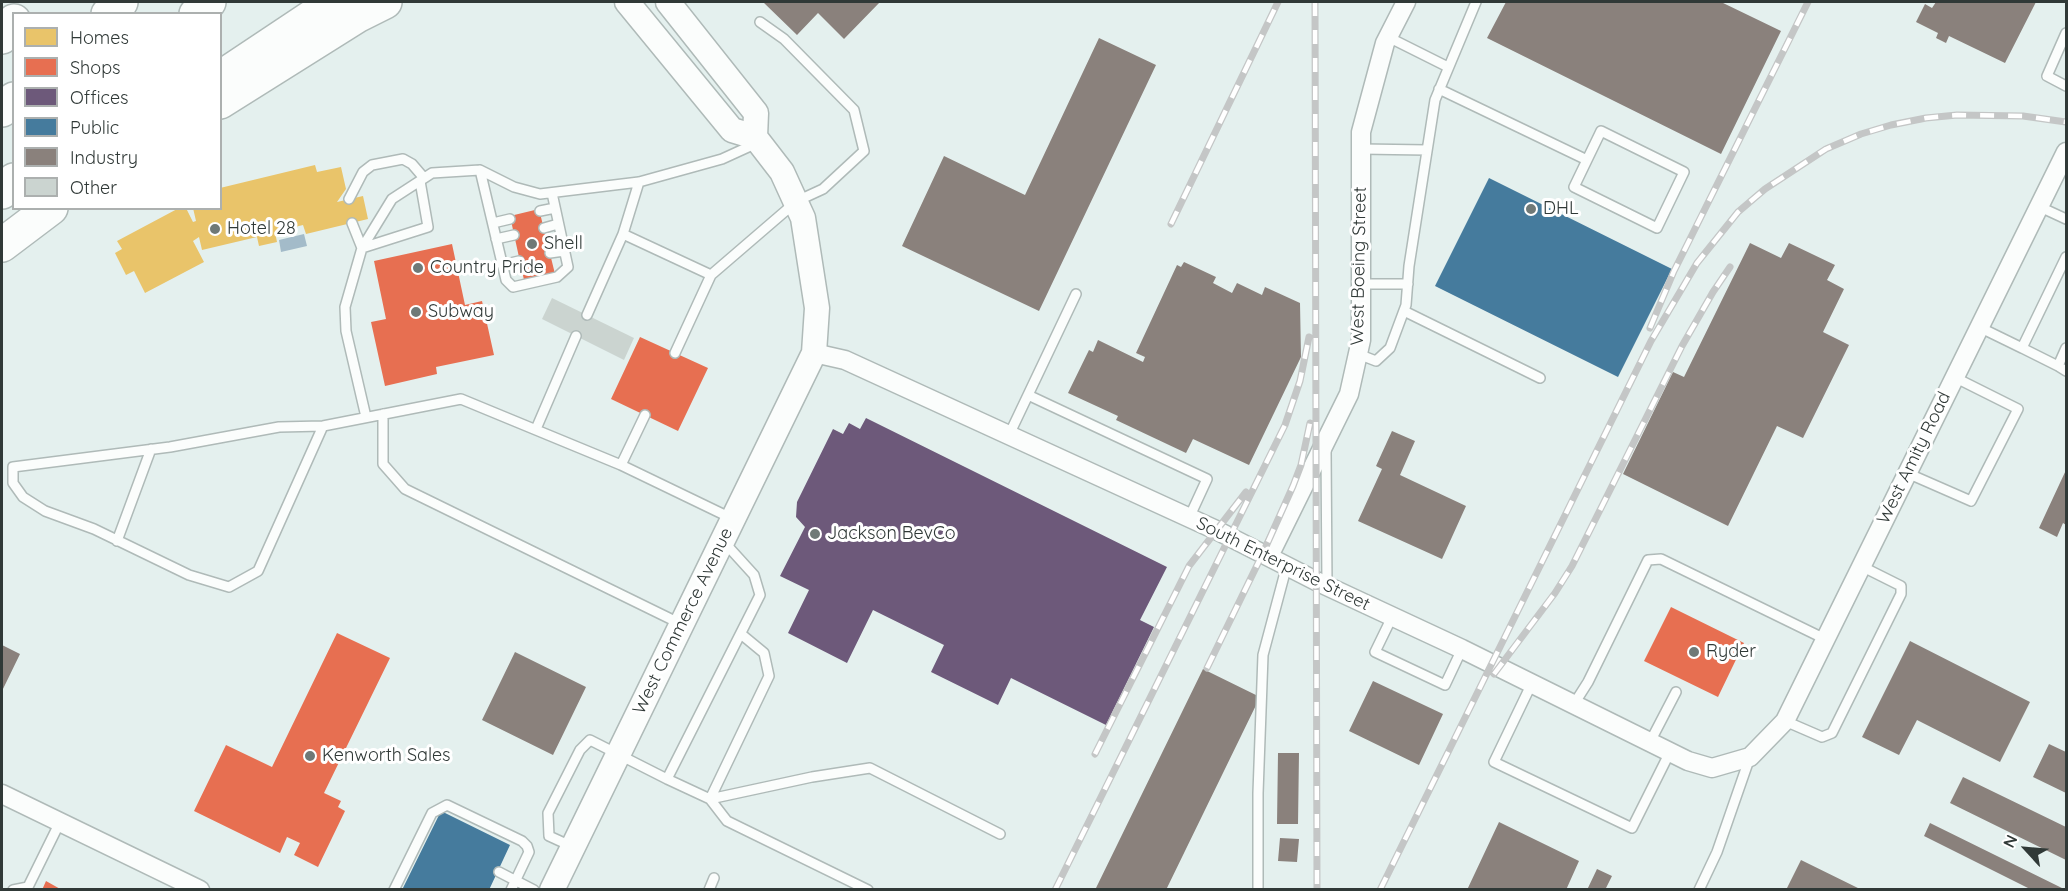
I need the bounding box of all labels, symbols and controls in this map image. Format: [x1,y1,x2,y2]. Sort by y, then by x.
legend [12,12,222,210]
text: Homes [70,26,129,49]
text: Shops [70,56,121,79]
text: Offices [70,86,129,109]
text: Public [70,116,119,139]
text: Industry [70,146,138,169]
text: Other [70,176,117,199]
street label: West Boeing Street [1347,186,1371,346]
place label: DHL [1543,198,1578,220]
marker: DHL [1524,202,1538,216]
place label: Hotel 28 [227,218,296,240]
marker: Hotel 28 [208,222,222,236]
place label: Shell [544,233,583,255]
marker: Shell [525,237,539,251]
place label: Country Pride [430,257,544,279]
marker: Country Pride [411,261,425,275]
place label: Subway [428,301,494,323]
marker: Subway [409,305,423,319]
street label: West Amity Road [1873,388,1955,528]
street label: South Enterprise Street [1193,513,1373,615]
place label: Jackson BevCo [827,523,956,545]
street label: West Commerce Avenue [628,524,738,718]
marker: Jackson BevCo [808,527,822,541]
place label: Ryder [1706,641,1756,663]
marker: Ryder [1687,645,1701,659]
place label: Kenworth Sales [322,745,451,767]
marker: Kenworth Sales [303,749,317,763]
north arrow [1996,819,2056,879]
text: N [1998,831,2021,851]

